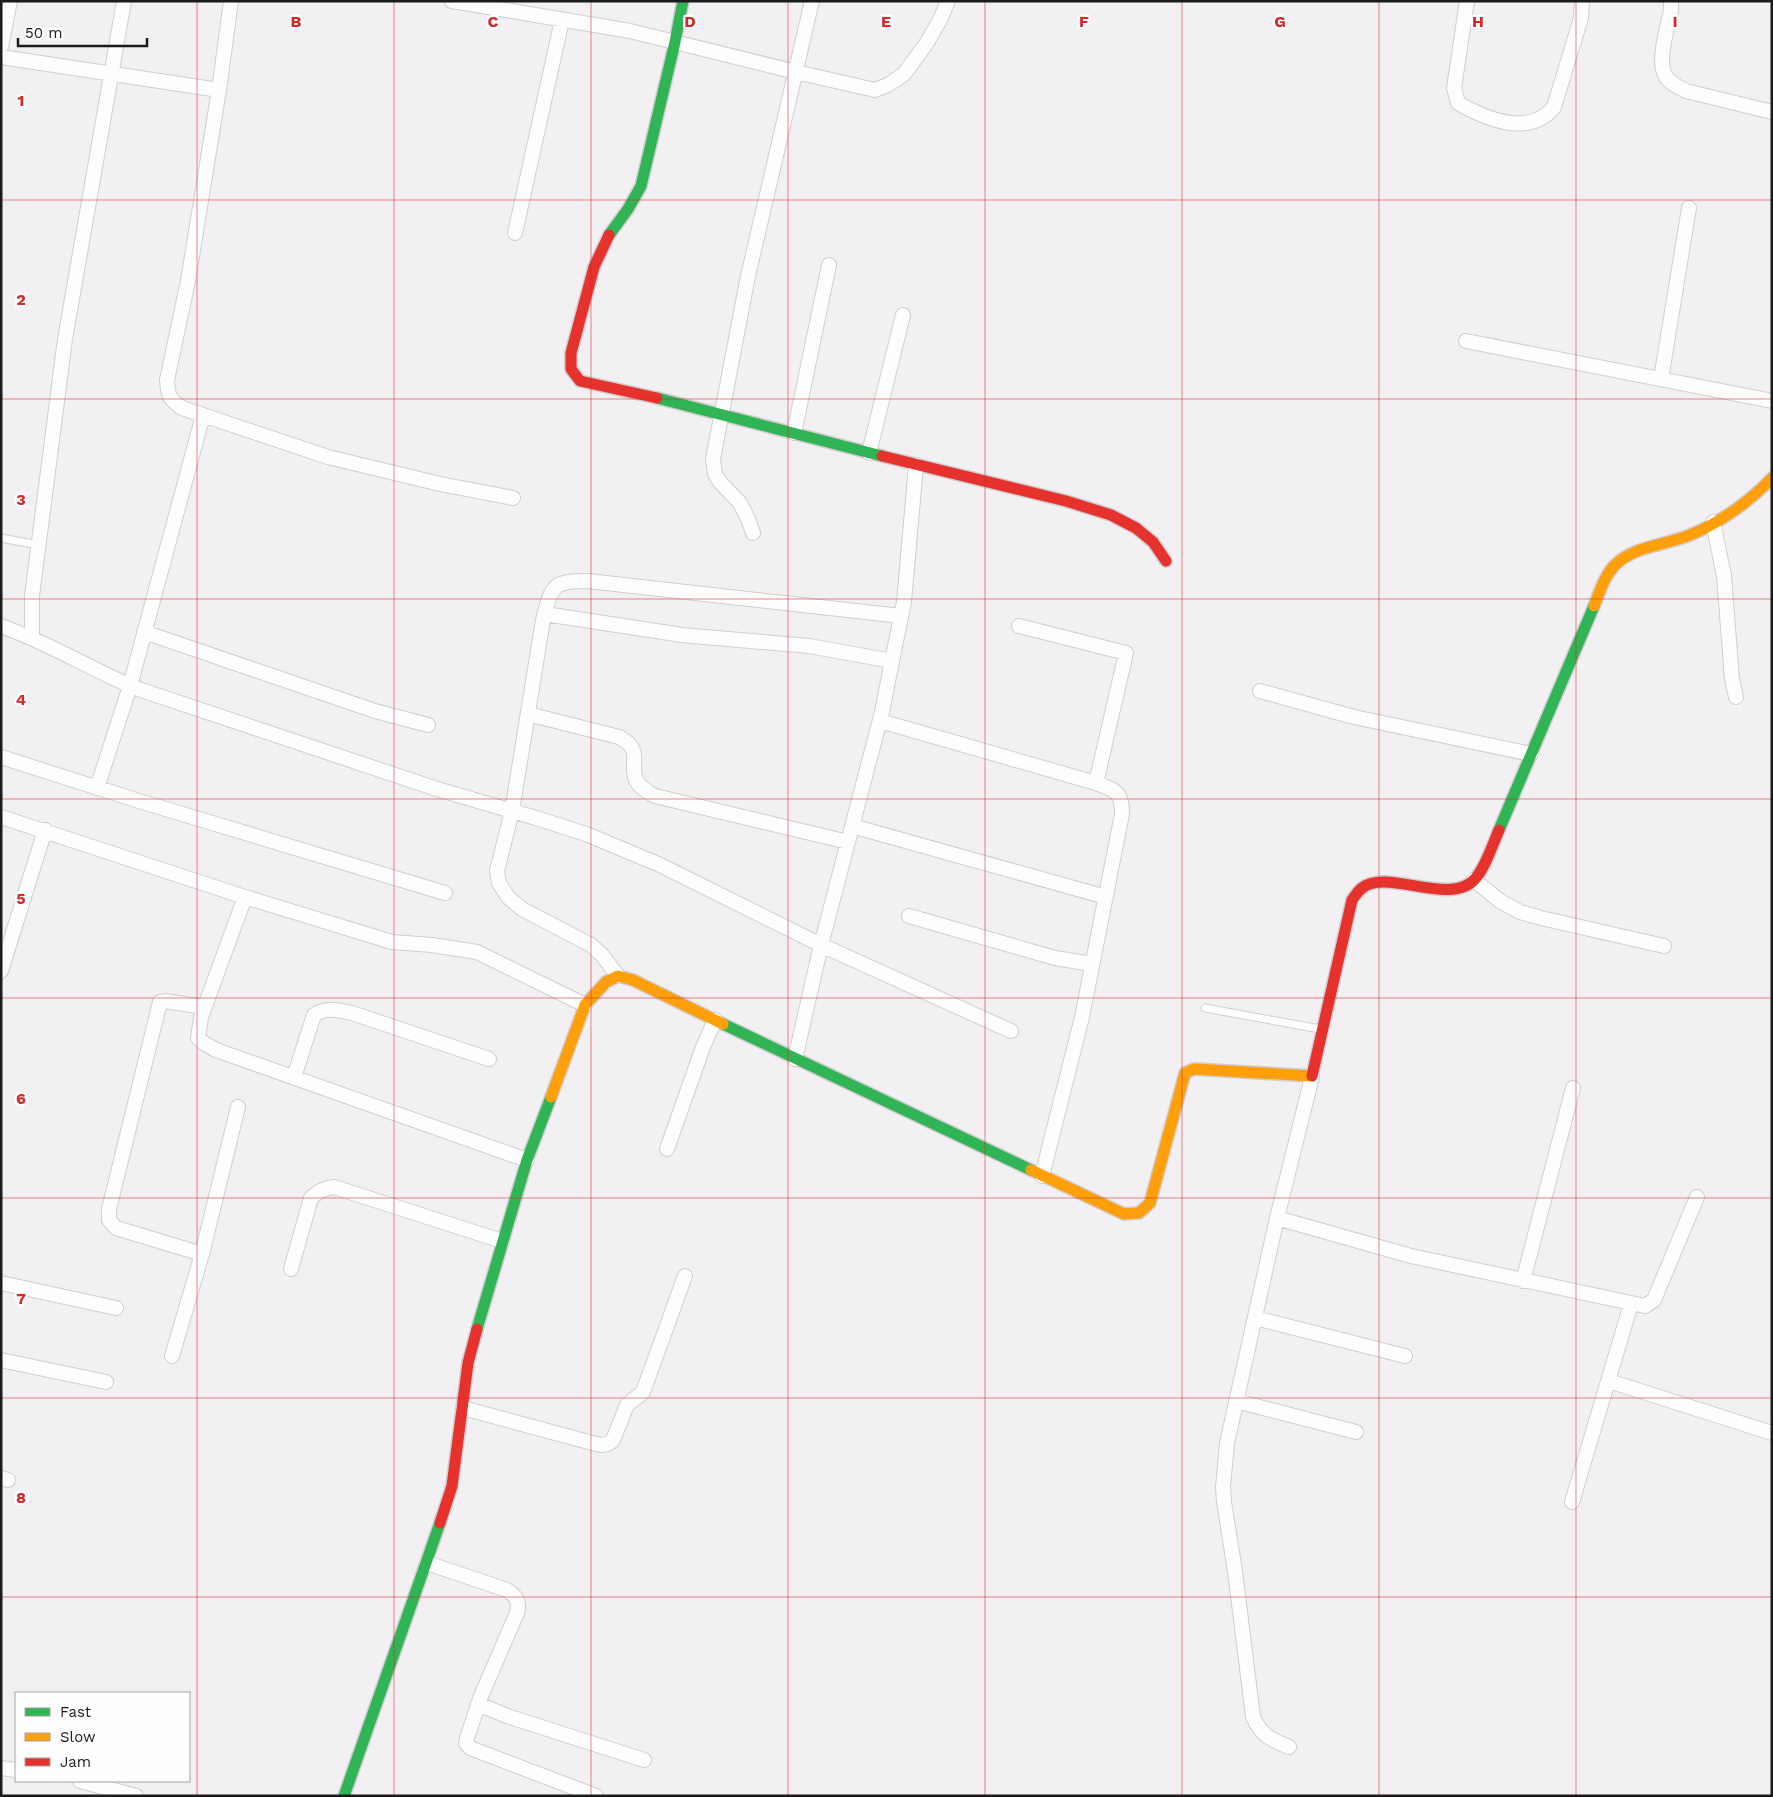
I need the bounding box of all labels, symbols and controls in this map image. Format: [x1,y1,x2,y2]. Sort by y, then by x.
text: B [291,12,302,31]
text: C [488,12,499,31]
text: D [684,12,696,31]
text: E [881,12,891,31]
text: F [1079,12,1089,31]
text: G [1274,12,1286,31]
text: H [1472,12,1484,31]
text: I [1672,12,1678,31]
scale bar [18,15,146,47]
text: 50 m [25,24,62,42]
text: 1 [18,91,24,110]
text: 2 [16,290,26,309]
text: 3 [16,490,26,509]
text: 4 [16,690,26,709]
text: 5 [16,889,26,908]
text: 6 [16,1089,26,1108]
text: 7 [16,1289,26,1308]
text: 8 [16,1488,26,1507]
legend [15,1692,190,1782]
text: Fast [60,1703,92,1721]
text: Slow [60,1728,96,1746]
text: Jam [60,1753,91,1771]

